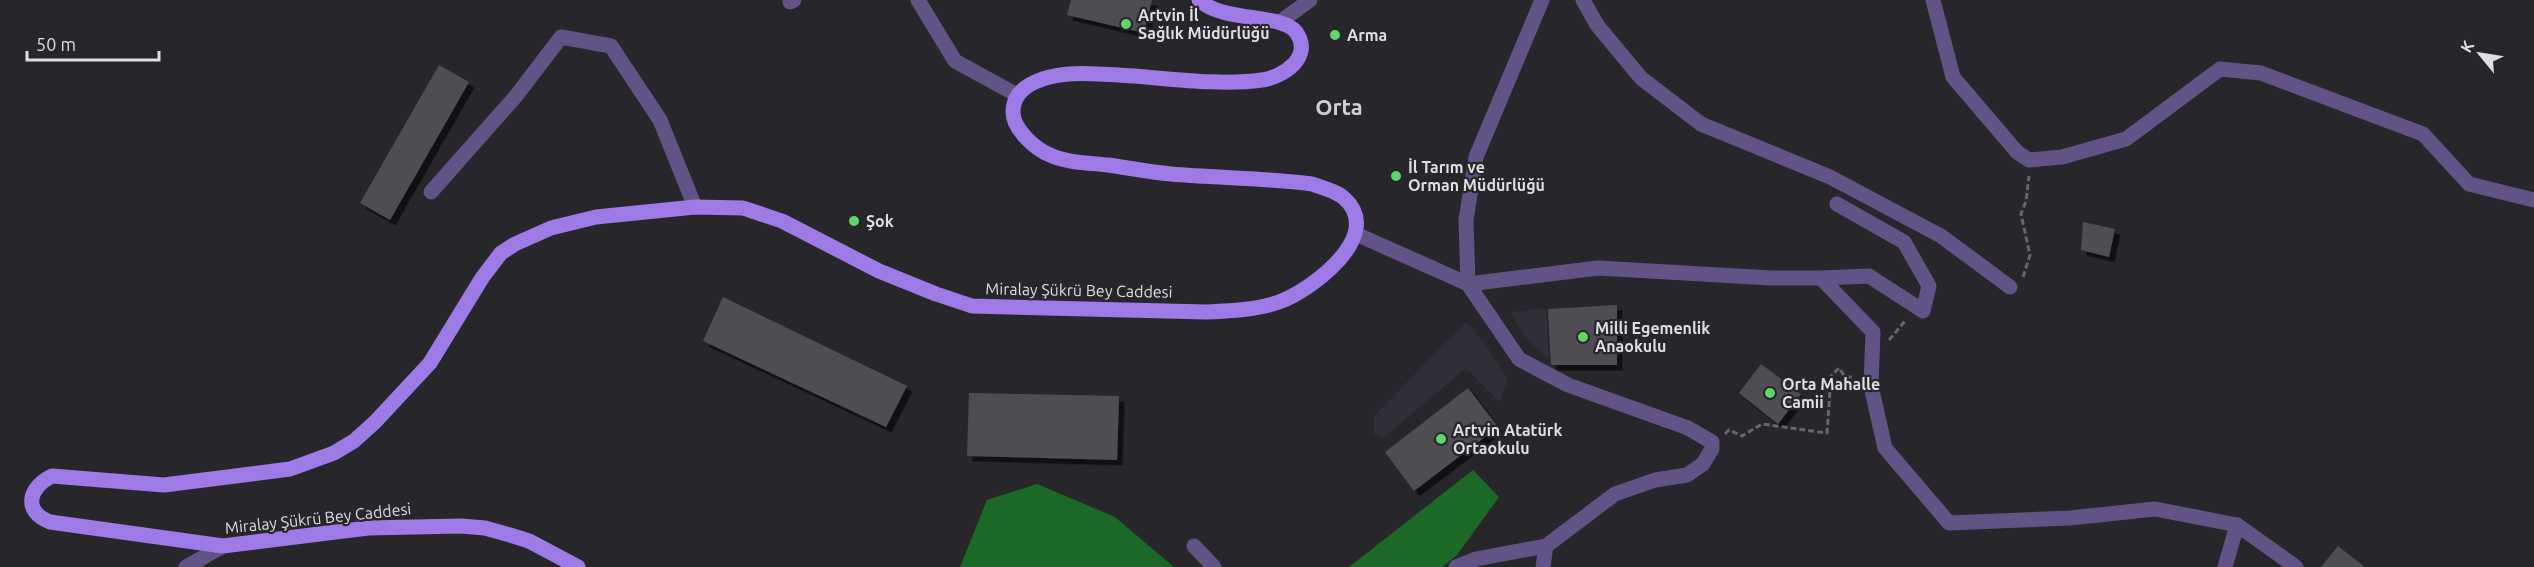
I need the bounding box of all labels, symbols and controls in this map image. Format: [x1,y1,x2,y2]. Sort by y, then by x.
place label: Artvin İl Sağlık Müdürlüğü [1138,6,1270,42]
marker: Artvin İl Sağlık Müdürlüğü [1119,17,1133,31]
scale bar [27,24,159,62]
north arrow [2450,24,2510,84]
place label: Arma [1347,26,1387,44]
marker: Arma [1328,28,1342,42]
text: 50 m [36,34,76,54]
text: K [2457,37,2478,56]
district label: Orta [1315,94,1363,119]
place label: İl Tarım ve Orman Müdürlüğü [1408,158,1545,194]
marker: İl Tarım ve Orman Müdürlüğü [1389,169,1403,183]
place label: Şok [866,212,894,231]
marker: Şok [847,214,861,228]
street label: Miralay Şükrü Bey Caddesi [985,279,1173,301]
place label: Milli Egemenlik Anaokulu [1595,319,1710,355]
marker: Milli Egemenlik Anaokulu [1576,330,1590,344]
place label: Orta Mahalle Camii [1782,375,1880,411]
marker: Orta Mahalle Camii [1763,386,1777,400]
place label: Artvin Atatürk Ortaokulu [1453,421,1562,457]
marker: Artvin Atatürk Ortaokulu [1434,432,1448,446]
street label: Miralay Şükrü Bey Caddesi [224,499,412,537]

